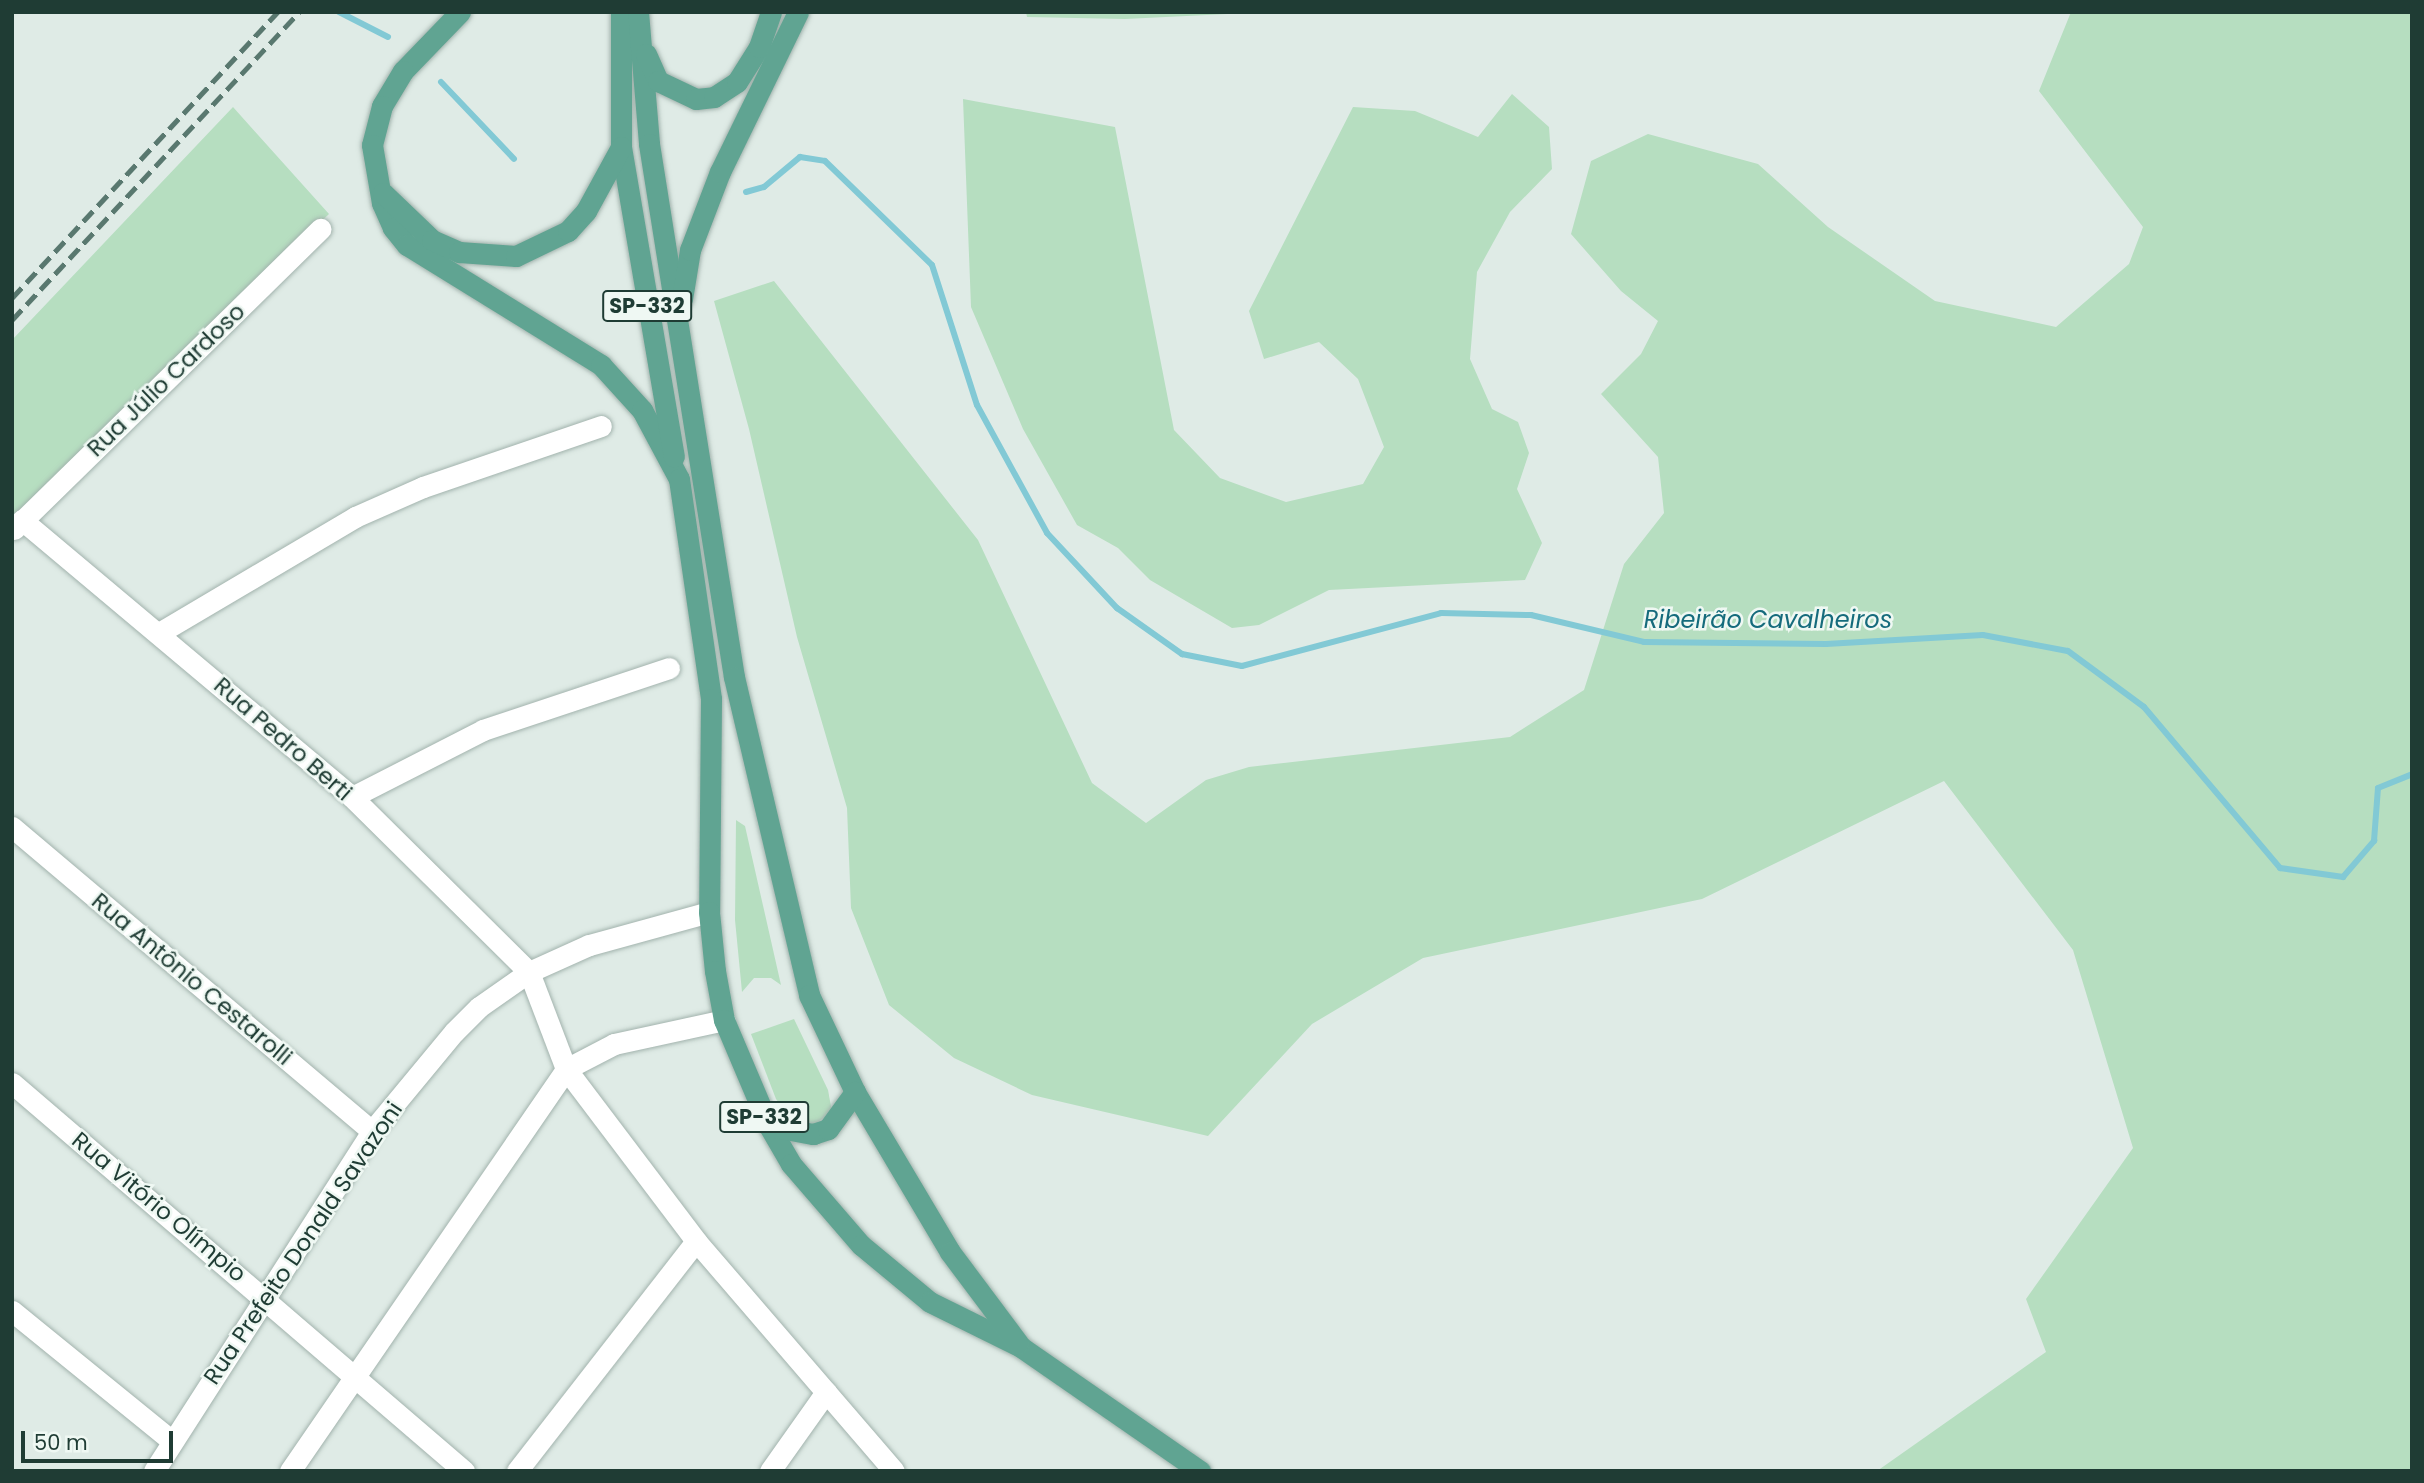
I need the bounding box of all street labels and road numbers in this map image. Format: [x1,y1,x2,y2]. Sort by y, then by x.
road number: SP-332 [602,288,692,324]
street label: Rua Júlio Cardoso [81,298,251,462]
street label: Rua Pedro Berti [208,672,358,806]
street label: Rua Antônio Cestarolli [86,887,298,1071]
street label: Rua Prefeito Donald Savazoni [198,1096,408,1390]
road number: SP-332 [718,1100,810,1134]
street label: Rua Vitório Olímpio [66,1126,252,1288]

